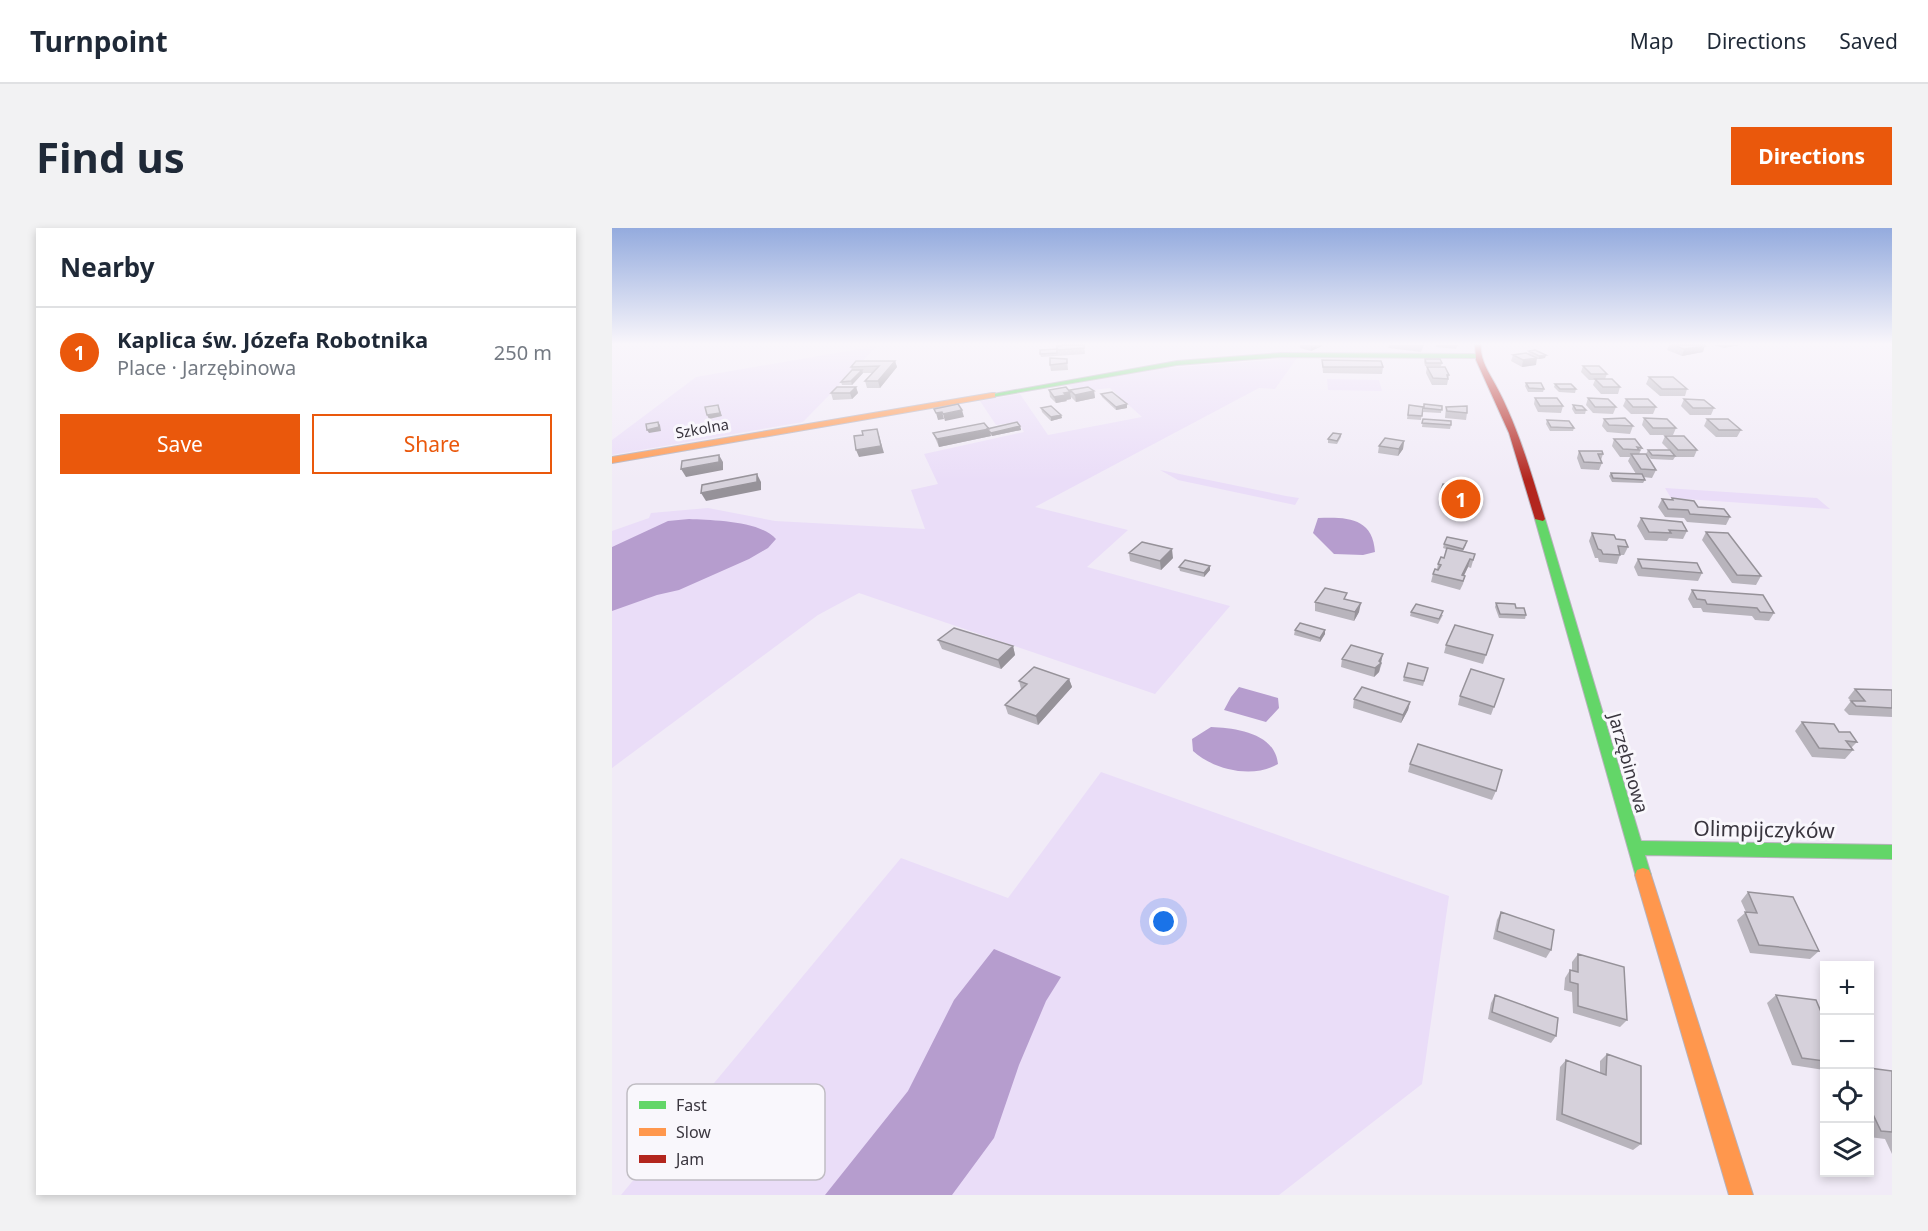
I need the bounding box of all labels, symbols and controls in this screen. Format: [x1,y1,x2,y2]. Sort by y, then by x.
text: Turnpoint [30,22,168,60]
text: Map [1630,27,1674,55]
text: Directions [1707,27,1806,55]
text: Saved [1839,27,1898,55]
button: Directions [1731,127,1892,185]
text: Find us [36,128,185,185]
text: Nearby [60,249,155,285]
text: Kaplica św. Józefa Robotnika [117,324,428,354]
text: 1 [74,339,85,366]
text: 250 m [494,339,552,366]
text: Place · Jarzębinowa [117,354,296,381]
street label: Szkolna [674,413,730,443]
button: Save [60,414,300,474]
button: Share [312,414,552,474]
pin: 1 [1442,476,1480,522]
street label: Jarzębinowa [1603,708,1655,816]
street label: Olimpijczyków [1693,814,1835,844]
your location [1149,907,1178,936]
map controls [1820,961,1874,1177]
button: + [1820,961,1874,1015]
button: − [1820,1015,1874,1069]
button: locate [1820,1069,1874,1123]
legend [627,1084,825,1180]
text: Fast [676,1094,707,1116]
text: Slow [676,1121,711,1143]
button: layers [1820,1123,1874,1177]
text: Jam [674,1148,704,1170]

